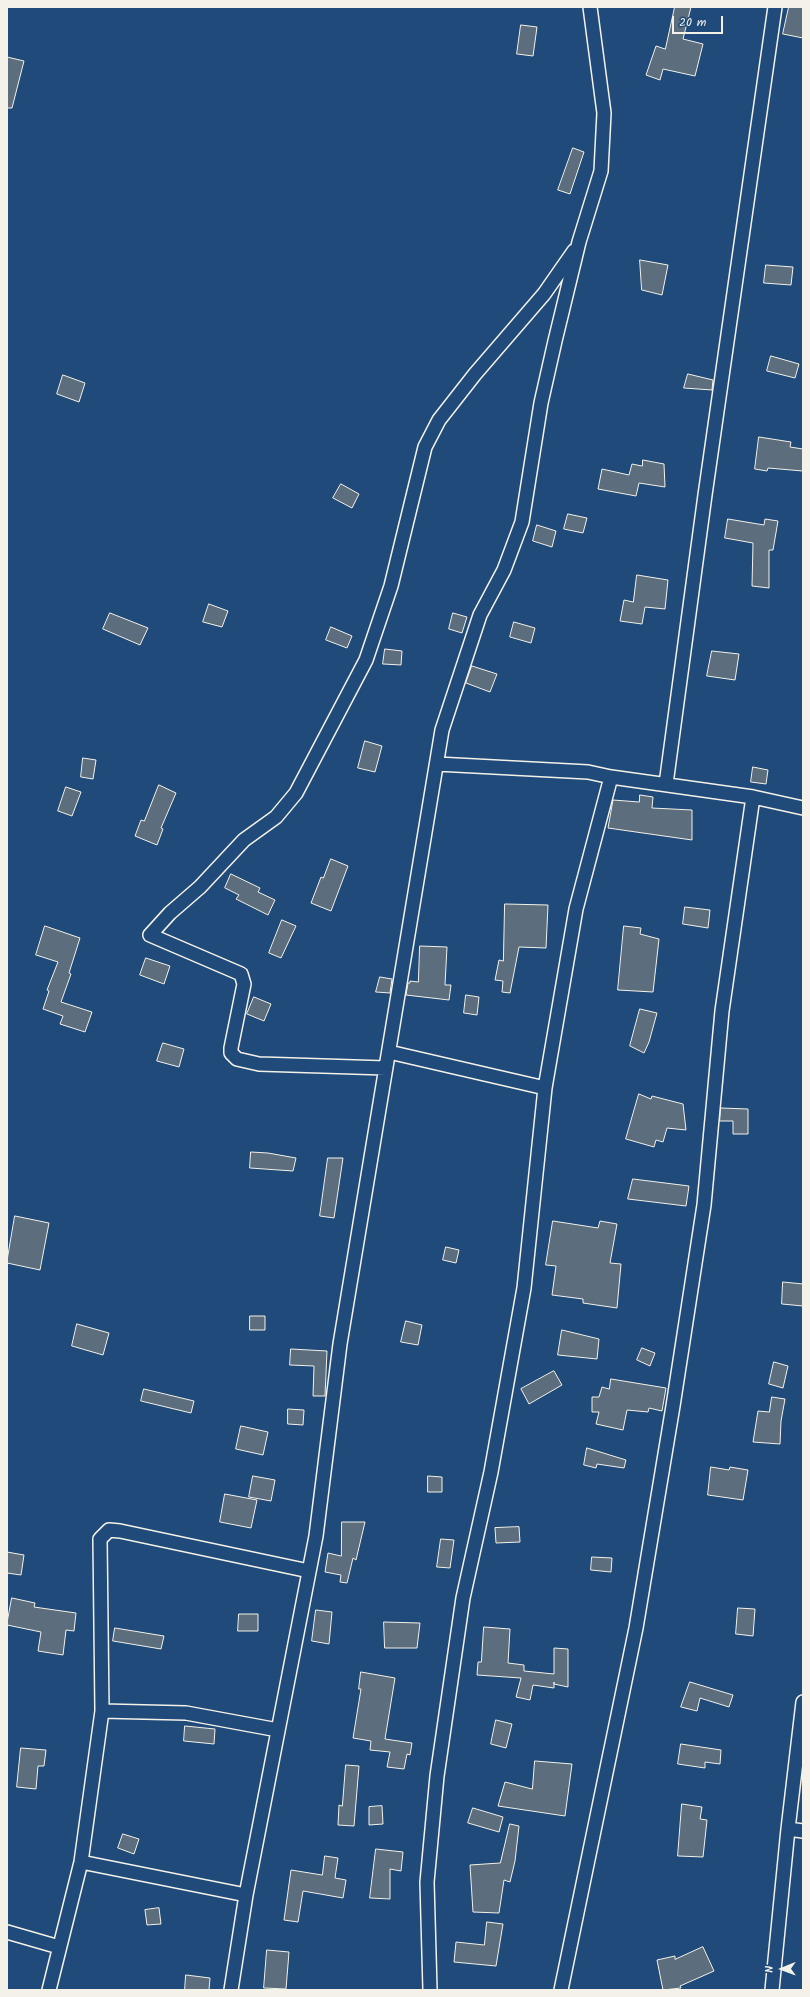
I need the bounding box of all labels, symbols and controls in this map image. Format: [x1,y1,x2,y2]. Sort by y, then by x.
scale bar [674,8,725,34]
text: 20 m [679,13,706,32]
north arrow [762,1949,802,1989]
text: N [761,1966,779,1973]

